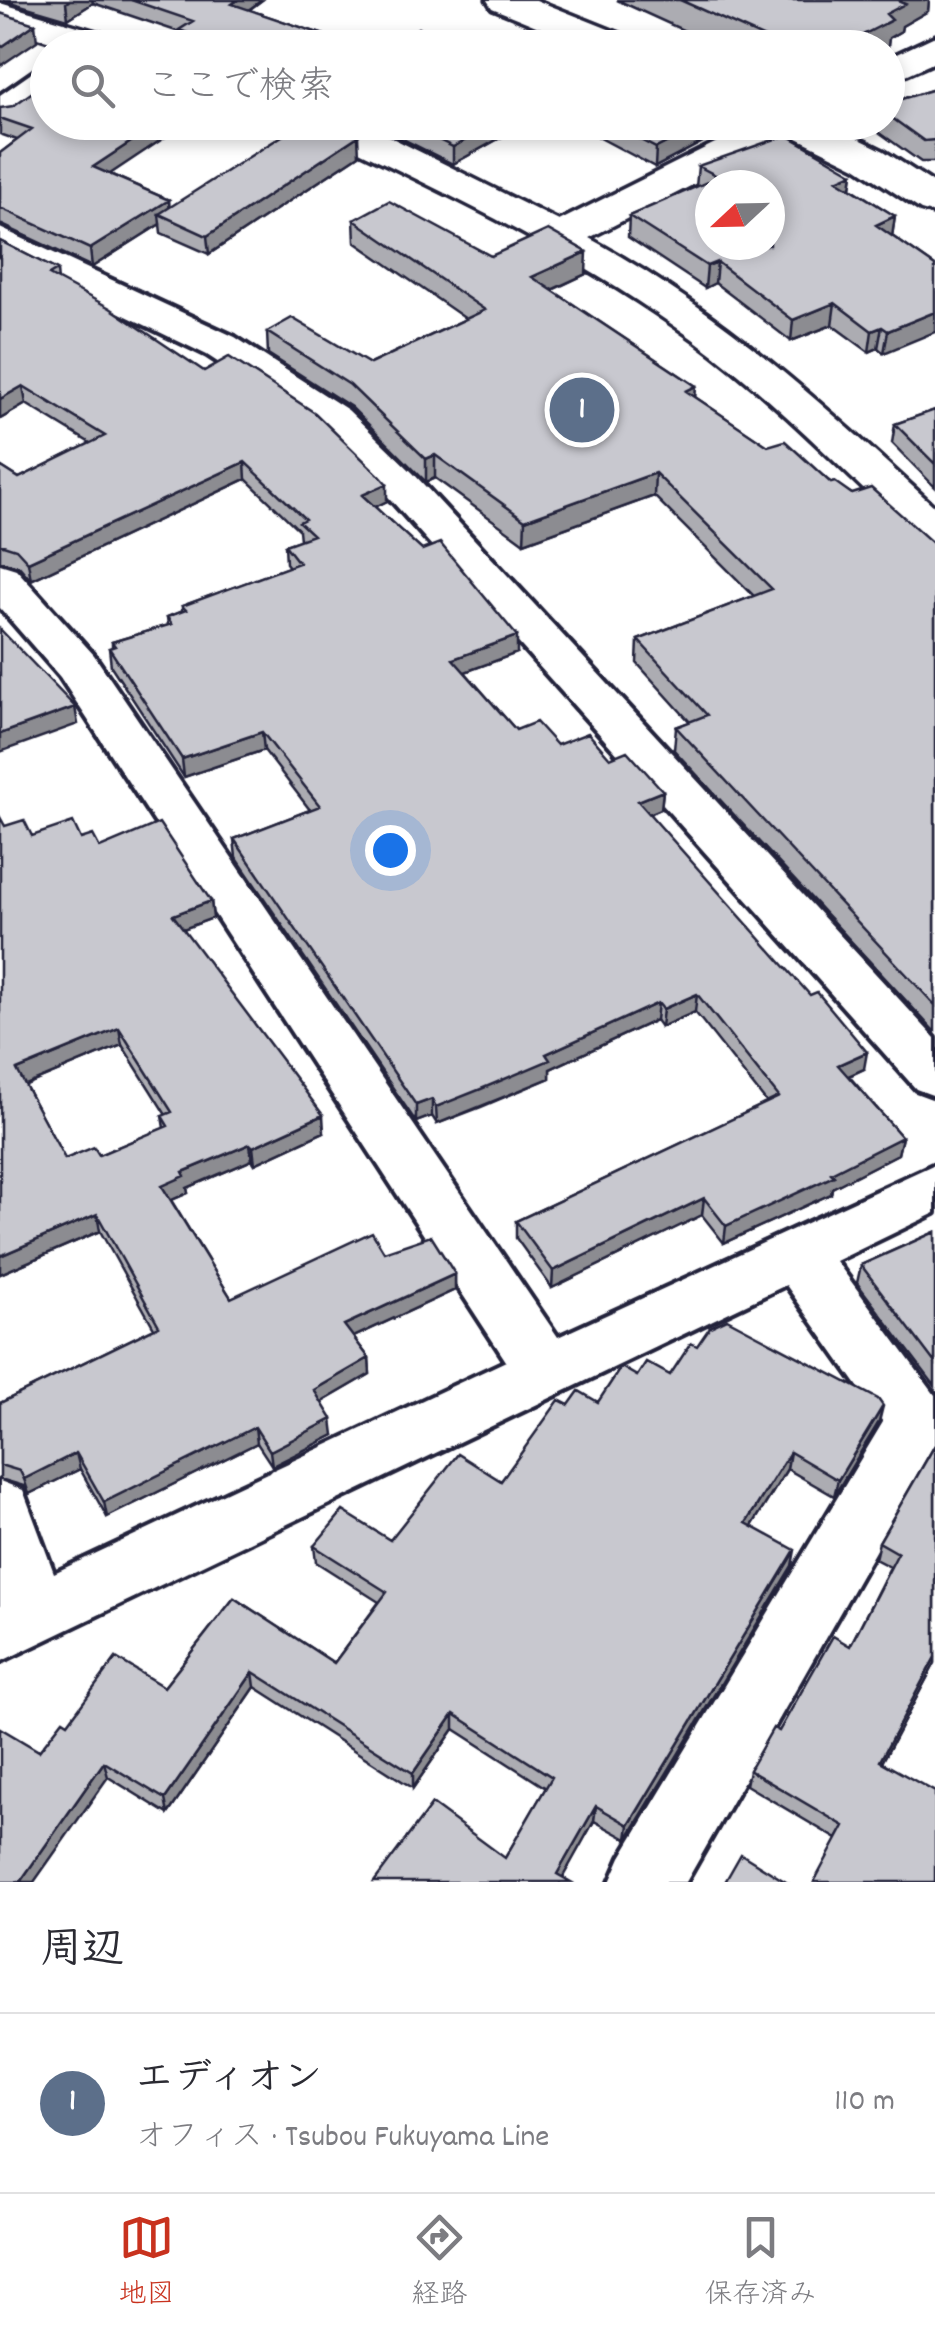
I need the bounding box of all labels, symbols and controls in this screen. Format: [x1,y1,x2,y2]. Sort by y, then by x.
search box [30,30,905,140]
icon: search [65,58,120,113]
text: ここで検索 [145,62,335,117]
north arrow [695,170,785,260]
pin: 1 [550,372,614,448]
your location [365,825,416,876]
text: 周辺 [40,1923,124,1983]
text: エディオン [135,2053,322,2108]
text: 1 [69,2080,76,2126]
text: 110 m [834,2080,895,2126]
text: オフィス · Tsubou Fukuyama Line [135,2116,549,2162]
tab: 地図 [118,2210,175,2317]
tab: 経路 [411,2210,468,2317]
tab: 保存済み [704,2210,817,2317]

